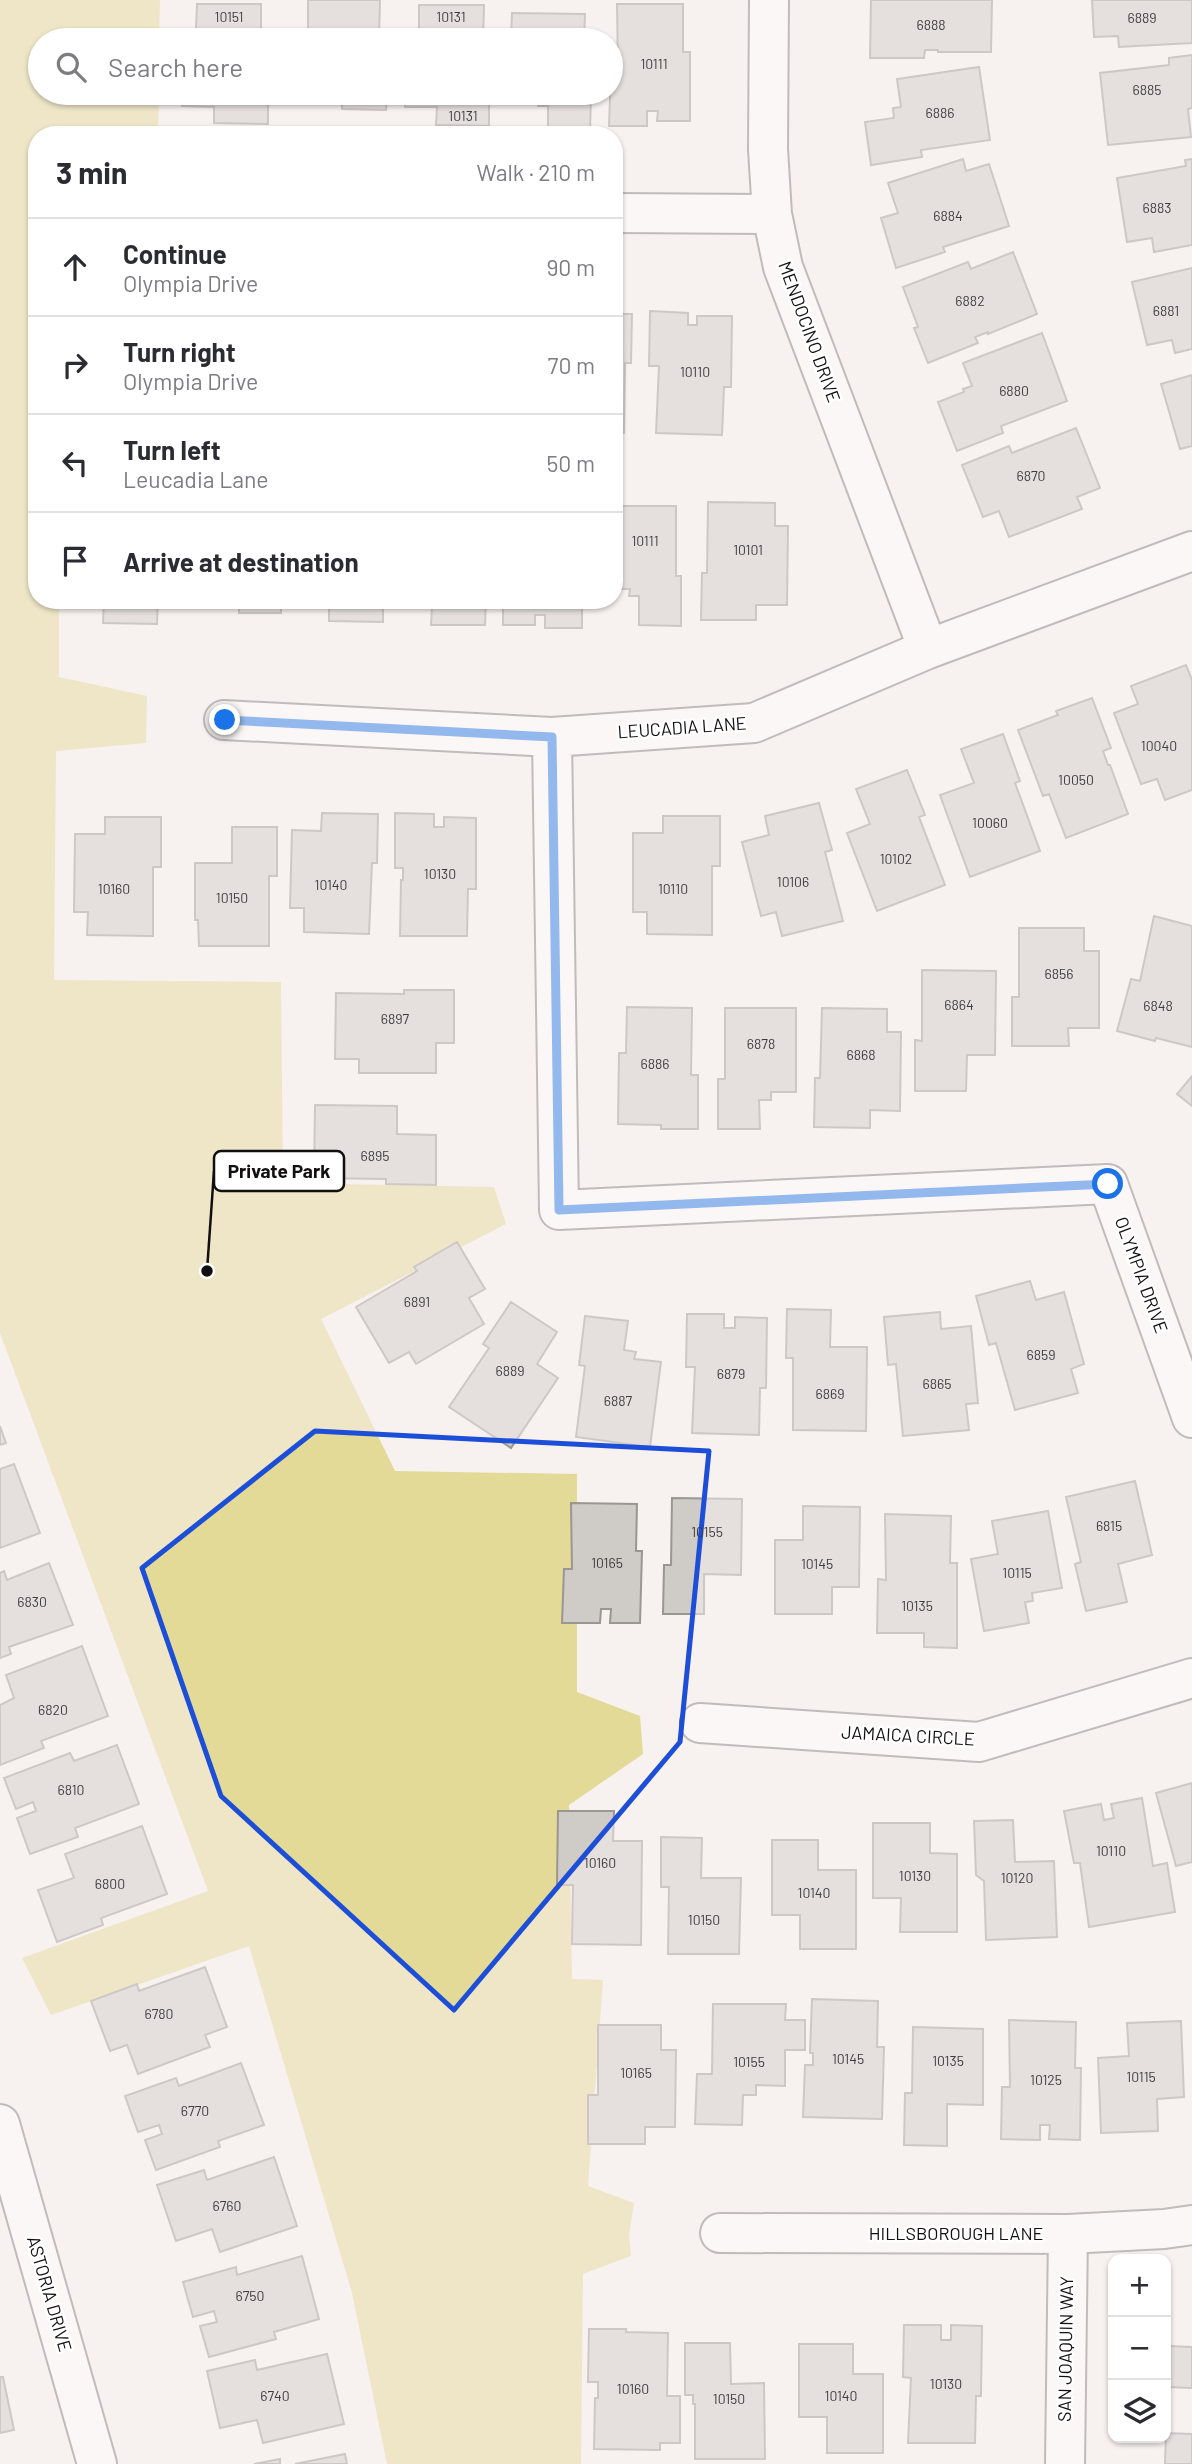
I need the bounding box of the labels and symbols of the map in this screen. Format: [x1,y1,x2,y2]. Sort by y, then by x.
house number: 10151 [214,8,244,25]
house number: 10131 [436,8,466,25]
house number: 6889 [1127,9,1157,26]
house number: 6888 [916,16,946,33]
house number: 10111 [640,55,668,72]
house number: 6885 [1133,81,1162,98]
house number: 6886 [925,104,955,121]
house number: 10131 [448,107,478,124]
house number: 6883 [1142,199,1172,216]
house number: 6884 [933,207,963,224]
street label: MENDOCINO DRIVE [774,258,846,405]
house number: 6882 [955,292,985,309]
house number: 6881 [1153,302,1179,319]
house number: 10110 [680,363,710,380]
house number: 6880 [999,382,1029,399]
house number: 6870 [1016,467,1046,484]
house number: 10111 [631,532,659,549]
house number: 10101 [733,541,763,558]
route end [209,704,240,735]
street label: LEUCADIA LANE [617,712,747,742]
house number: 10040 [1141,737,1177,754]
house number: 10050 [1058,771,1094,788]
house number: 10060 [972,814,1008,831]
house number: 10102 [880,850,912,867]
house number: 10130 [424,865,456,882]
house number: 10106 [777,873,809,890]
house number: 10140 [315,876,347,893]
house number: 10160 [98,880,130,897]
house number: 10110 [658,880,688,897]
house number: 10150 [216,889,248,906]
house number: 6856 [1045,965,1073,982]
house number: 6864 [944,996,974,1013]
house number: 6848 [1143,997,1173,1014]
house number: 6897 [381,1010,410,1027]
house number: 6878 [747,1035,775,1052]
house number: 6868 [846,1046,876,1063]
house number: 6886 [640,1055,670,1072]
house number: 6895 [361,1147,390,1164]
callout: Private Park [214,1151,344,1191]
text: Private Park [228,1159,330,1182]
route start [1092,1168,1123,1199]
street label: OLYMPIA DRIVE [1111,1214,1173,1336]
house number: 6891 [404,1293,430,1310]
house number: 6859 [1027,1346,1056,1363]
house number: 6889 [495,1362,525,1379]
house number: 6879 [717,1365,745,1382]
house number: 6865 [923,1375,951,1392]
house number: 6869 [815,1385,845,1402]
house number: 6887 [604,1392,633,1409]
house number: 6815 [1096,1517,1122,1534]
house number: 10155 [691,1523,723,1540]
house number: 10165 [591,1554,623,1571]
house number: 10145 [801,1555,833,1572]
house number: 10115 [1002,1564,1032,1581]
house number: 6830 [17,1593,47,1610]
house number: 10135 [901,1597,933,1614]
house number: 6820 [38,1701,68,1718]
street label: JAMAICA CIRCLE [841,1721,975,1749]
house number: 6810 [58,1781,84,1798]
house number: 10110 [1096,1842,1126,1859]
house number: 10160 [584,1854,616,1871]
house number: 10130 [899,1867,931,1884]
house number: 10120 [1001,1869,1033,1886]
house number: 6800 [95,1875,125,1892]
house number: 10140 [798,1884,830,1901]
house number: 10150 [688,1911,720,1928]
house number: 6780 [144,2005,174,2022]
house number: 10145 [832,2050,864,2067]
house number: 10135 [932,2052,964,2069]
house number: 10155 [733,2053,765,2070]
house number: 10165 [620,2064,652,2081]
house number: 10115 [1126,2068,1156,2085]
house number: 10125 [1030,2071,1062,2088]
house number: 6770 [181,2102,209,2119]
house number: 6760 [213,2197,241,2214]
street label: HILLSBOROUGH LANE [869,2222,1043,2244]
street label: ASTORIA DRIVE [23,2233,77,2354]
street label: SAN JOAQUIN WAY [1053,2276,1077,2422]
house number: 6750 [236,2287,264,2304]
house number: 10130 [930,2375,962,2392]
house number: 10160 [617,2380,649,2397]
house number: 6740 [260,2387,290,2404]
house number: 10140 [825,2387,857,2404]
house number: 10150 [713,2390,745,2407]

